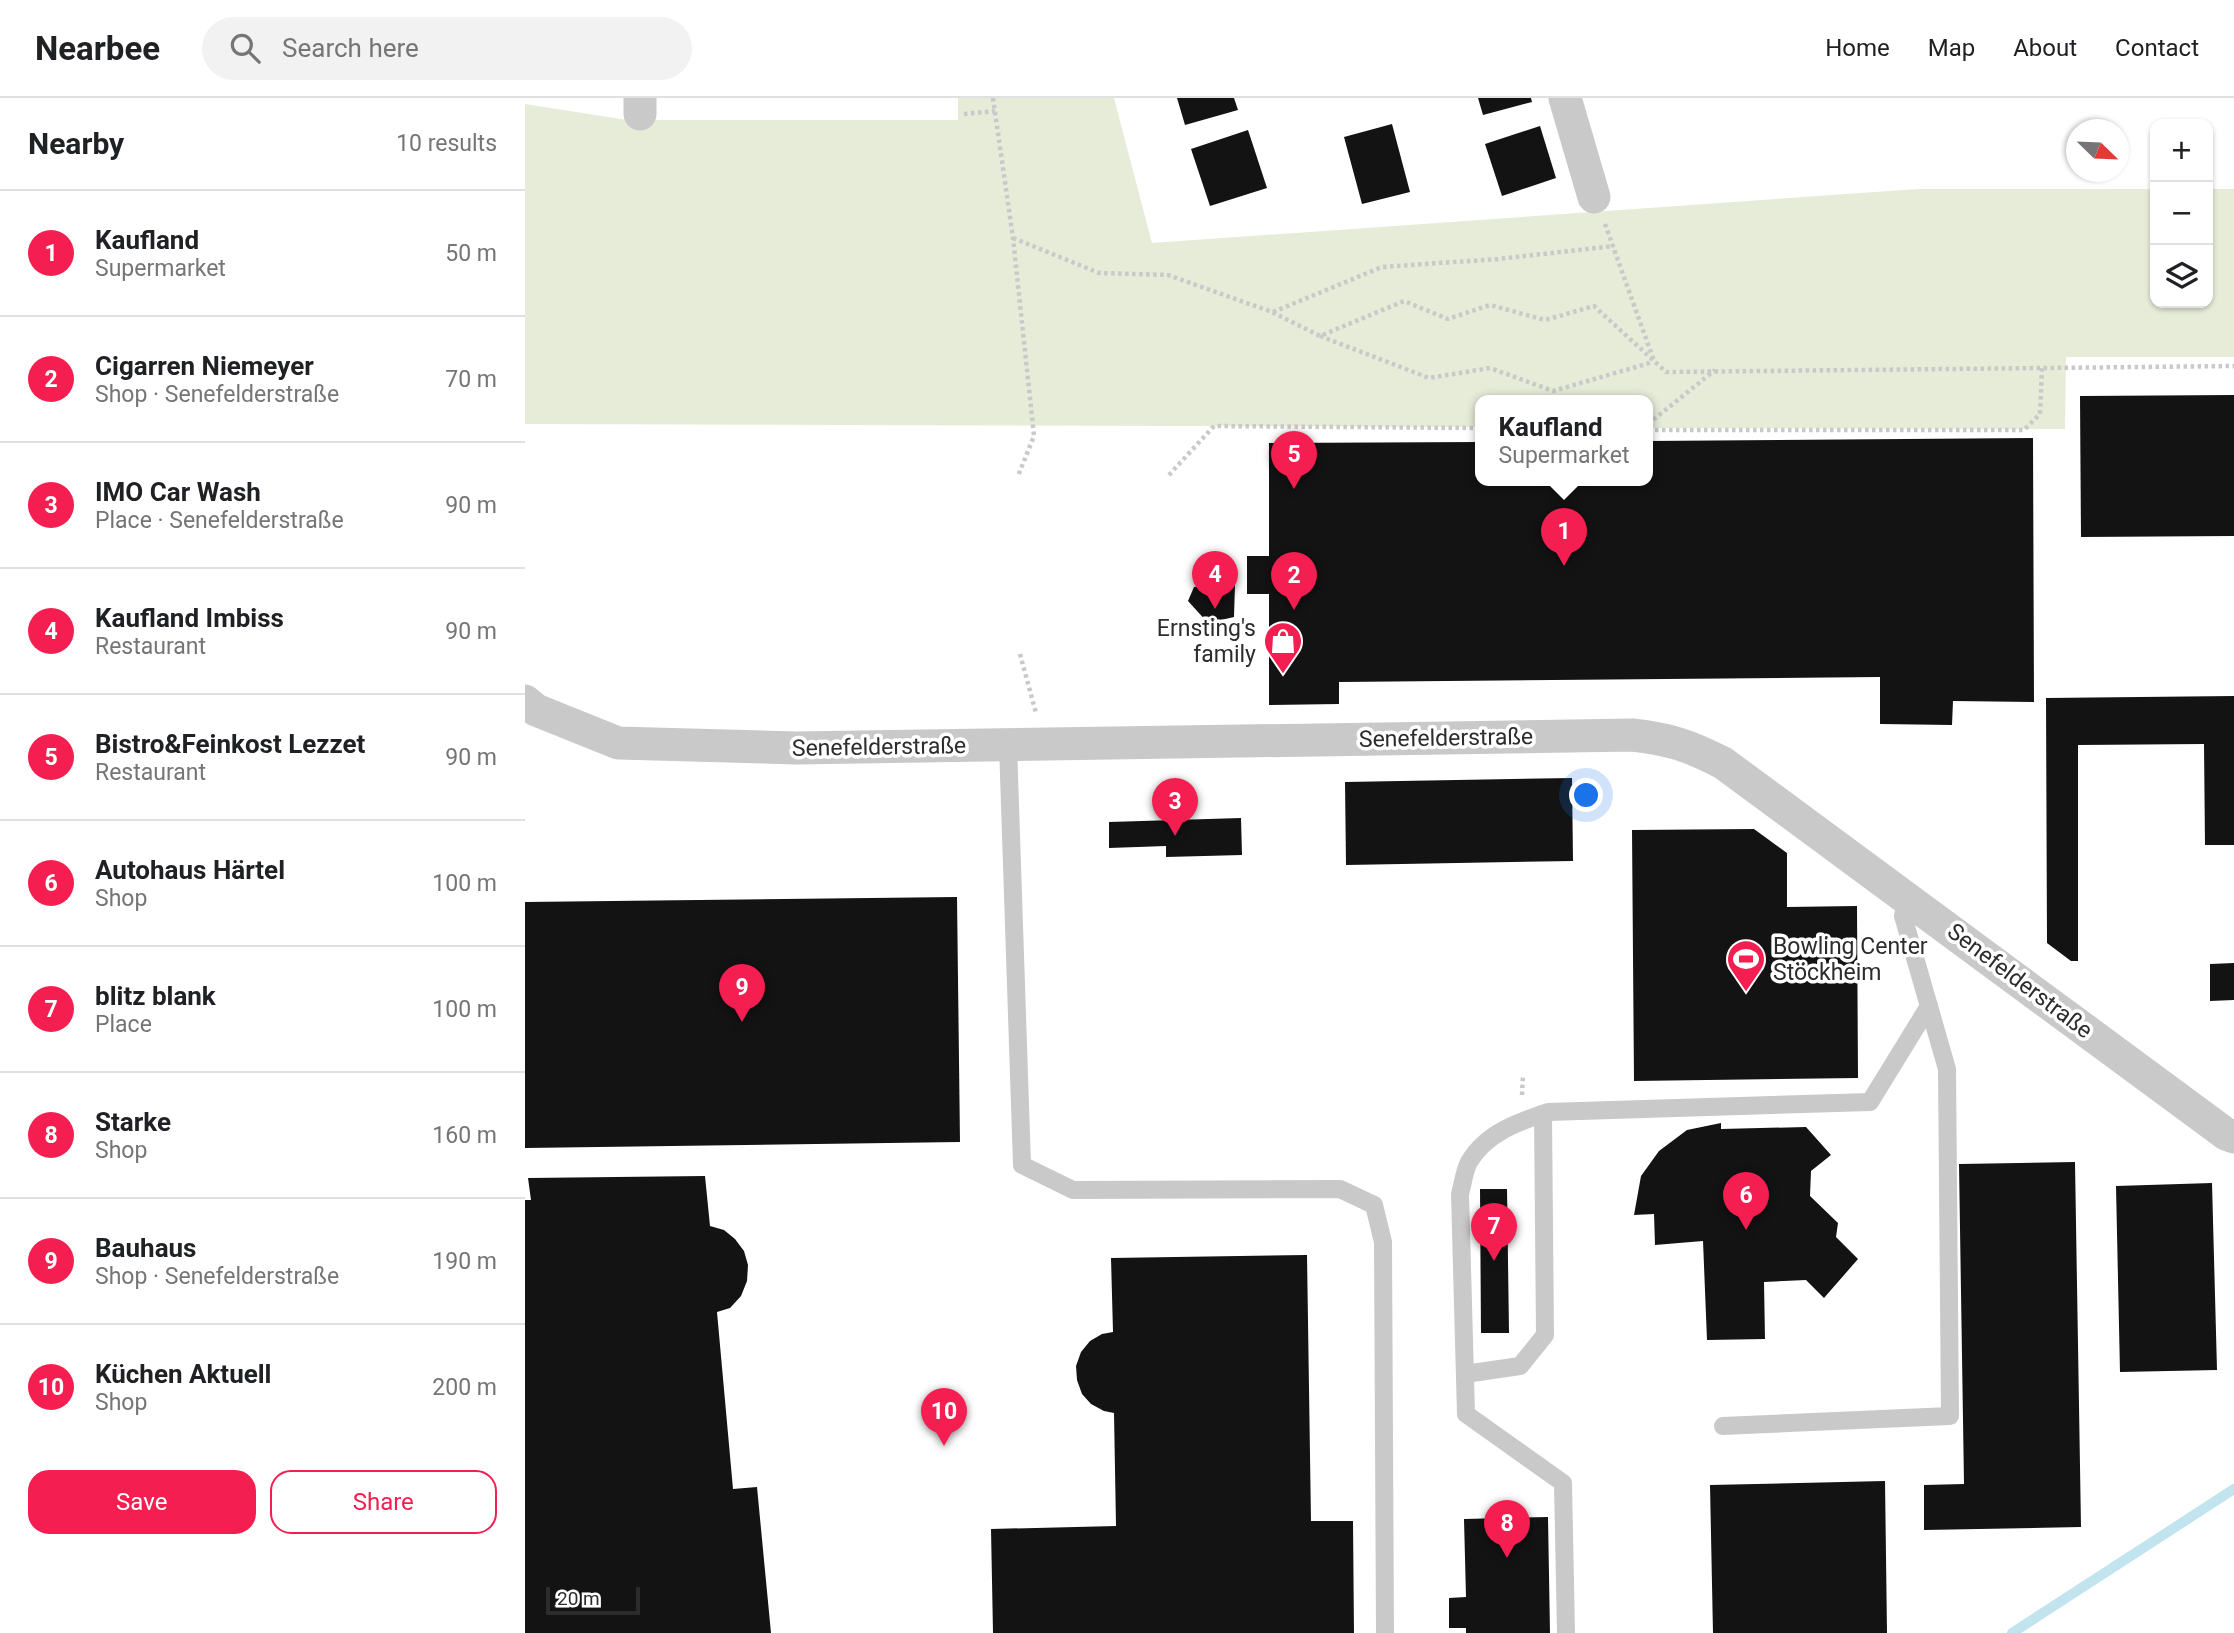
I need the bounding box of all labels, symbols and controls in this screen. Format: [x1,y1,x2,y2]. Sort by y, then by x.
search box [202,17,692,80]
text: Nearbee [35,29,160,68]
icon: search [226,29,264,67]
text: Search here [282,33,419,63]
text: Home [1825,34,1890,62]
text: Map [1928,34,1975,62]
text: About [2013,34,2077,62]
text: Contact [2115,34,2199,62]
north arrow [2066,119,2129,182]
map controls [2150,119,2213,308]
button: + [2150,119,2213,182]
text: Nearby [28,126,124,161]
text: 10 results [396,130,497,157]
button: − [2150,182,2213,245]
text: Kaufland [95,225,199,255]
text: 1 [44,240,58,267]
text: 50 m [445,240,497,267]
button: layers [2150,245,2213,308]
text: Supermarket [95,255,226,282]
text: Cigarren Niemeyer [95,351,314,381]
text: 2 [44,366,58,393]
text: 70 m [445,366,497,393]
text: Shop · Senefelderstraße [95,381,339,408]
popup [1475,395,1653,486]
text: Kaufland [1499,412,1603,442]
pin: 5 [1271,431,1317,489]
text: Supermarket [1499,442,1629,469]
text: IMO Car Wash [95,477,261,507]
text: 3 [44,492,58,519]
text: 90 m [445,492,497,519]
text: Place · Senefelderstraße [95,507,344,534]
pin: 1 [1541,508,1587,566]
pin: 4 [1192,551,1238,609]
pin: 2 [1271,552,1317,610]
text: Kaufland Imbiss [95,603,284,633]
place label: Ernsting's family [1157,615,1256,668]
text: 4 [44,618,58,645]
text: 90 m [445,618,497,645]
shop icon: Ernsting's family [1262,620,1304,675]
text: Restaurant [95,633,206,660]
street label: Senefelderstraße [1359,723,1533,753]
text: Bistro&Feinkost Lezzet [95,729,365,759]
street label: Senefelderstraße [792,732,966,762]
text: 5 [44,744,58,771]
text: 90 m [445,744,497,771]
text: Restaurant [95,759,206,786]
pin: 3 [1152,778,1198,836]
your location [1569,778,1603,812]
text: Autohaus Härtel [95,855,285,885]
text: 6 [44,870,58,897]
text: 100 m [432,870,497,897]
text: Shop [95,885,147,912]
street label: Senefelderstraße [1942,918,2098,1044]
place label: Bowling Center Stöckheim [1773,933,1928,986]
sports icon: Bowling Center Stöckheim [1725,938,1767,993]
pin: 9 [719,964,765,1022]
text: blitz blank [95,981,216,1011]
text: 7 [44,996,58,1023]
text: 100 m [432,996,497,1023]
text: Place [95,1011,152,1038]
text: Starke [95,1107,171,1137]
text: 8 [44,1122,58,1149]
text: 160 m [432,1122,497,1149]
text: Shop [95,1137,147,1164]
pin: 6 [1723,1172,1769,1230]
pin: 7 [1471,1203,1517,1261]
text: Bauhaus [95,1233,196,1263]
text: 9 [44,1248,58,1275]
text: 190 m [432,1248,497,1275]
text: Shop · Senefelderstraße [95,1263,339,1290]
text: Küchen Aktuell [95,1359,272,1389]
text: 10 [38,1374,64,1401]
text: 200 m [432,1374,497,1401]
pin: 10 [921,1388,967,1446]
text: Shop [95,1389,147,1416]
button: Save [28,1470,256,1534]
button: Share [270,1470,497,1534]
pin: 8 [1484,1500,1530,1558]
scale bar [546,1584,641,1616]
text: 20 m [557,1587,600,1610]

